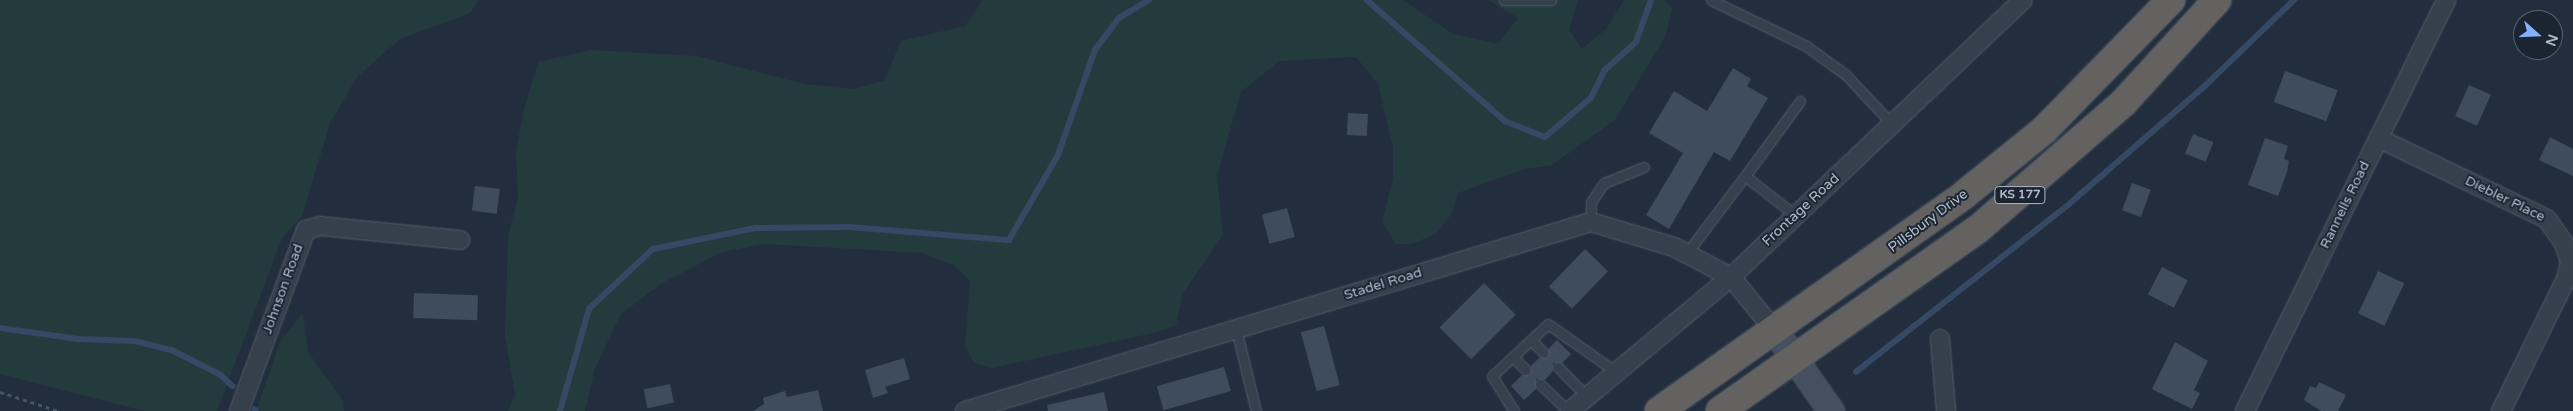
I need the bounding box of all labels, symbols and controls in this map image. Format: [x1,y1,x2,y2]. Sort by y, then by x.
north arrow [2513,10,2563,60]
text: N [2542,32,2562,48]
street label: Rannells Road [2317,158,2373,252]
street label: Frontage Road [1759,170,1843,250]
street label: Diebler Place [2462,172,2548,226]
street label: Pillsbury Drive [1885,186,1971,256]
road number: KS 177 [1994,186,2046,204]
street label: Johnson Road [259,242,307,336]
street label: Stadel Road [1342,264,1424,304]

